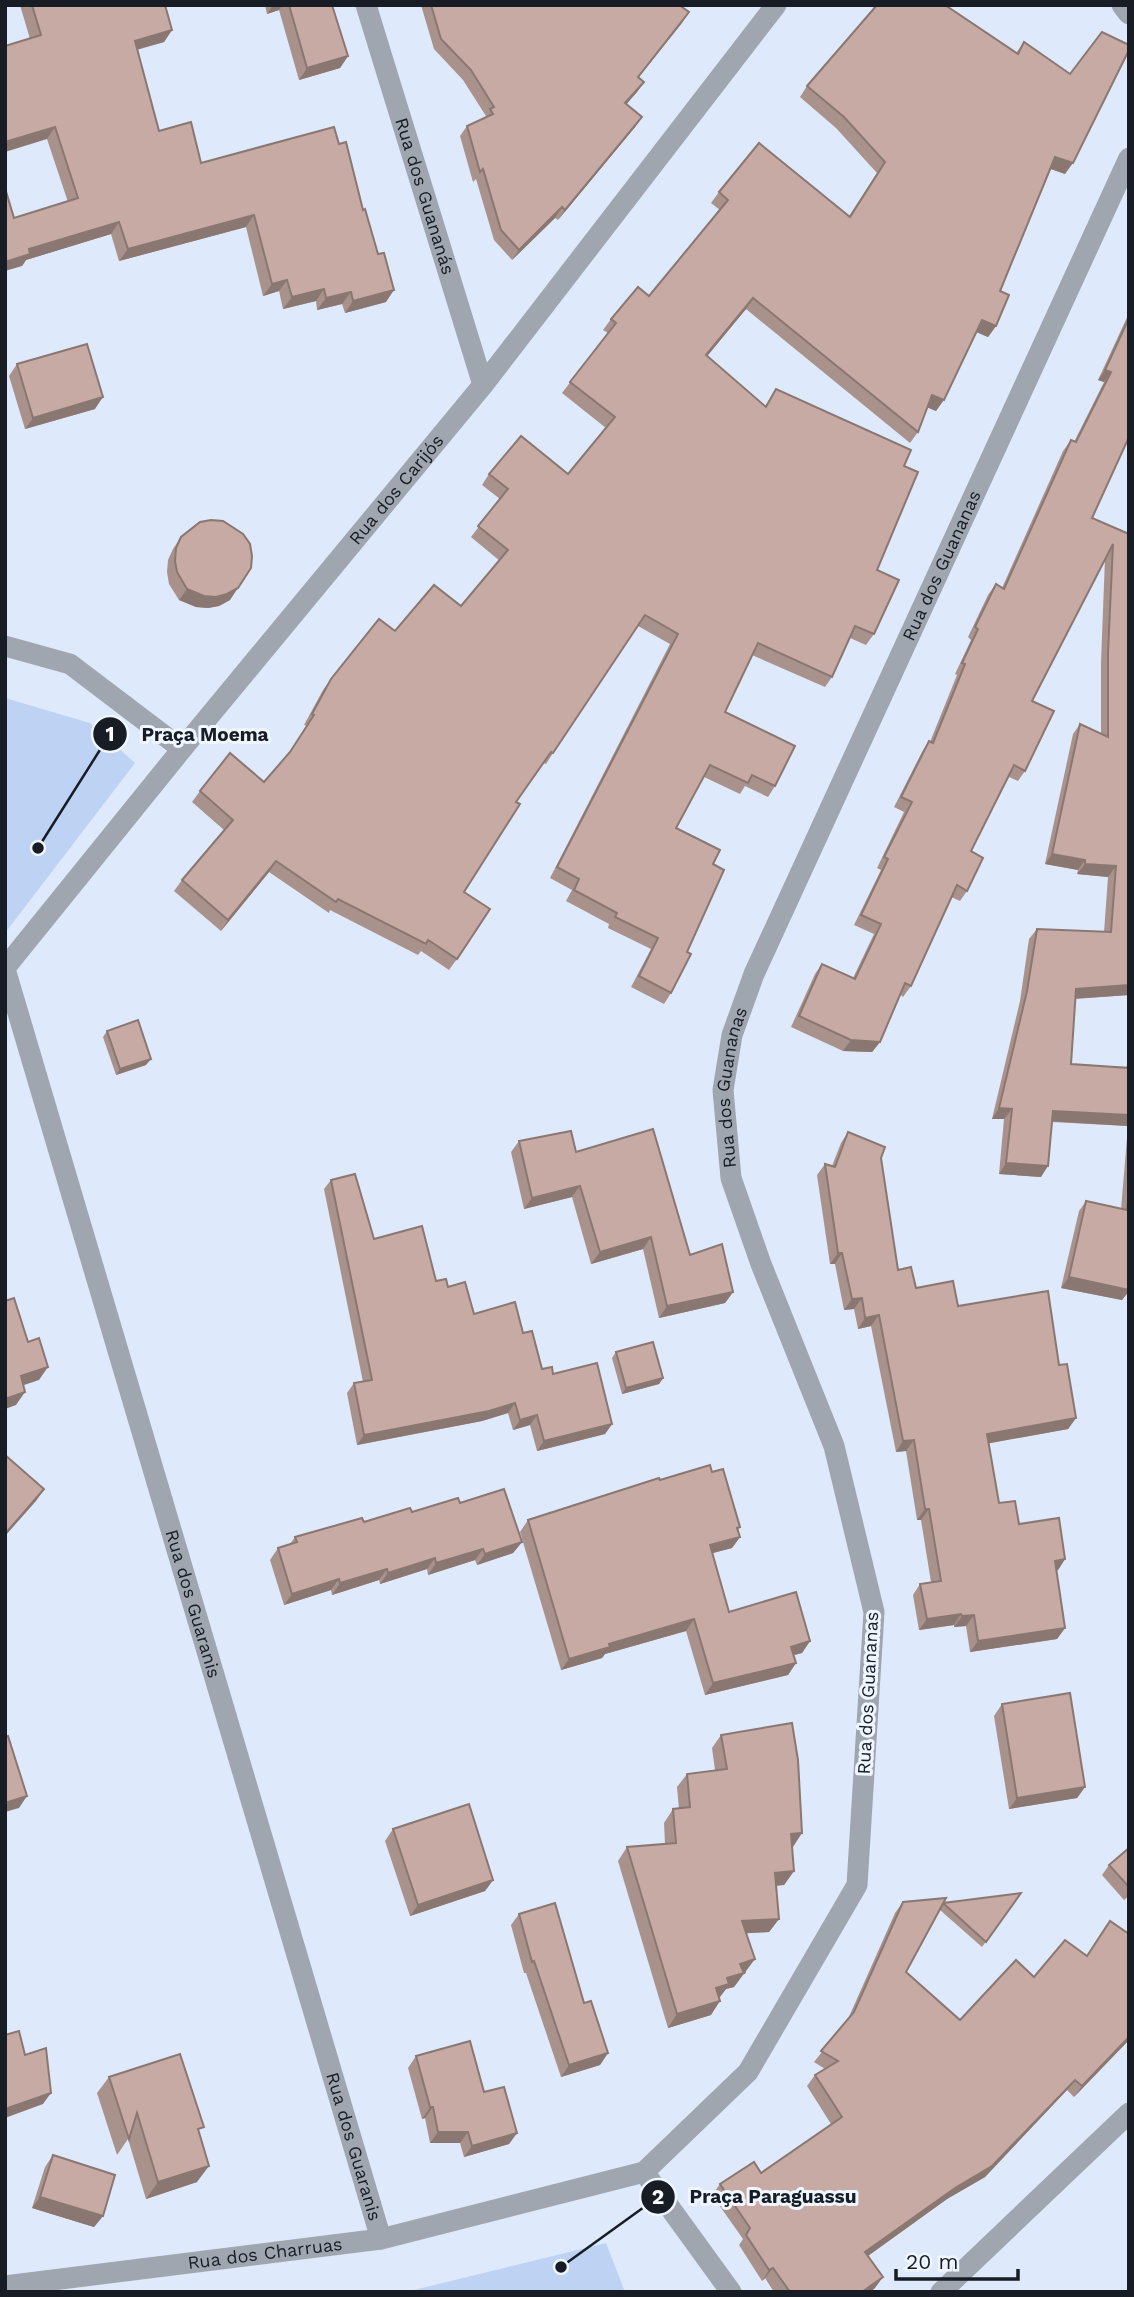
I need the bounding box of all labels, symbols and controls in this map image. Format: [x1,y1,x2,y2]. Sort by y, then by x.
street label: Rua dos Guananás [391,115,459,277]
street label: Rua dos Carijós [344,430,448,549]
street label: Rua dos Guananas [898,487,985,644]
callout: Praça Moema [93,714,283,754]
text: 1 [105,721,115,746]
text: Praça Moema [141,723,269,746]
street label: Rua dos Guananas [712,1004,751,1169]
street label: Rua dos Guaranis [162,1527,225,1680]
street label: Rua dos Guananas [853,1611,882,1775]
street label: Rua dos Guaranis [322,2070,386,2223]
callout: Praça Paraguassu [641,2177,871,2217]
text: 2 [652,2184,664,2209]
text: Praça Paraguassu [690,2185,857,2208]
street label: Rua dos Charruas [186,2233,344,2273]
scale bar [896,2238,1018,2282]
text: 20 m [906,2249,958,2274]

